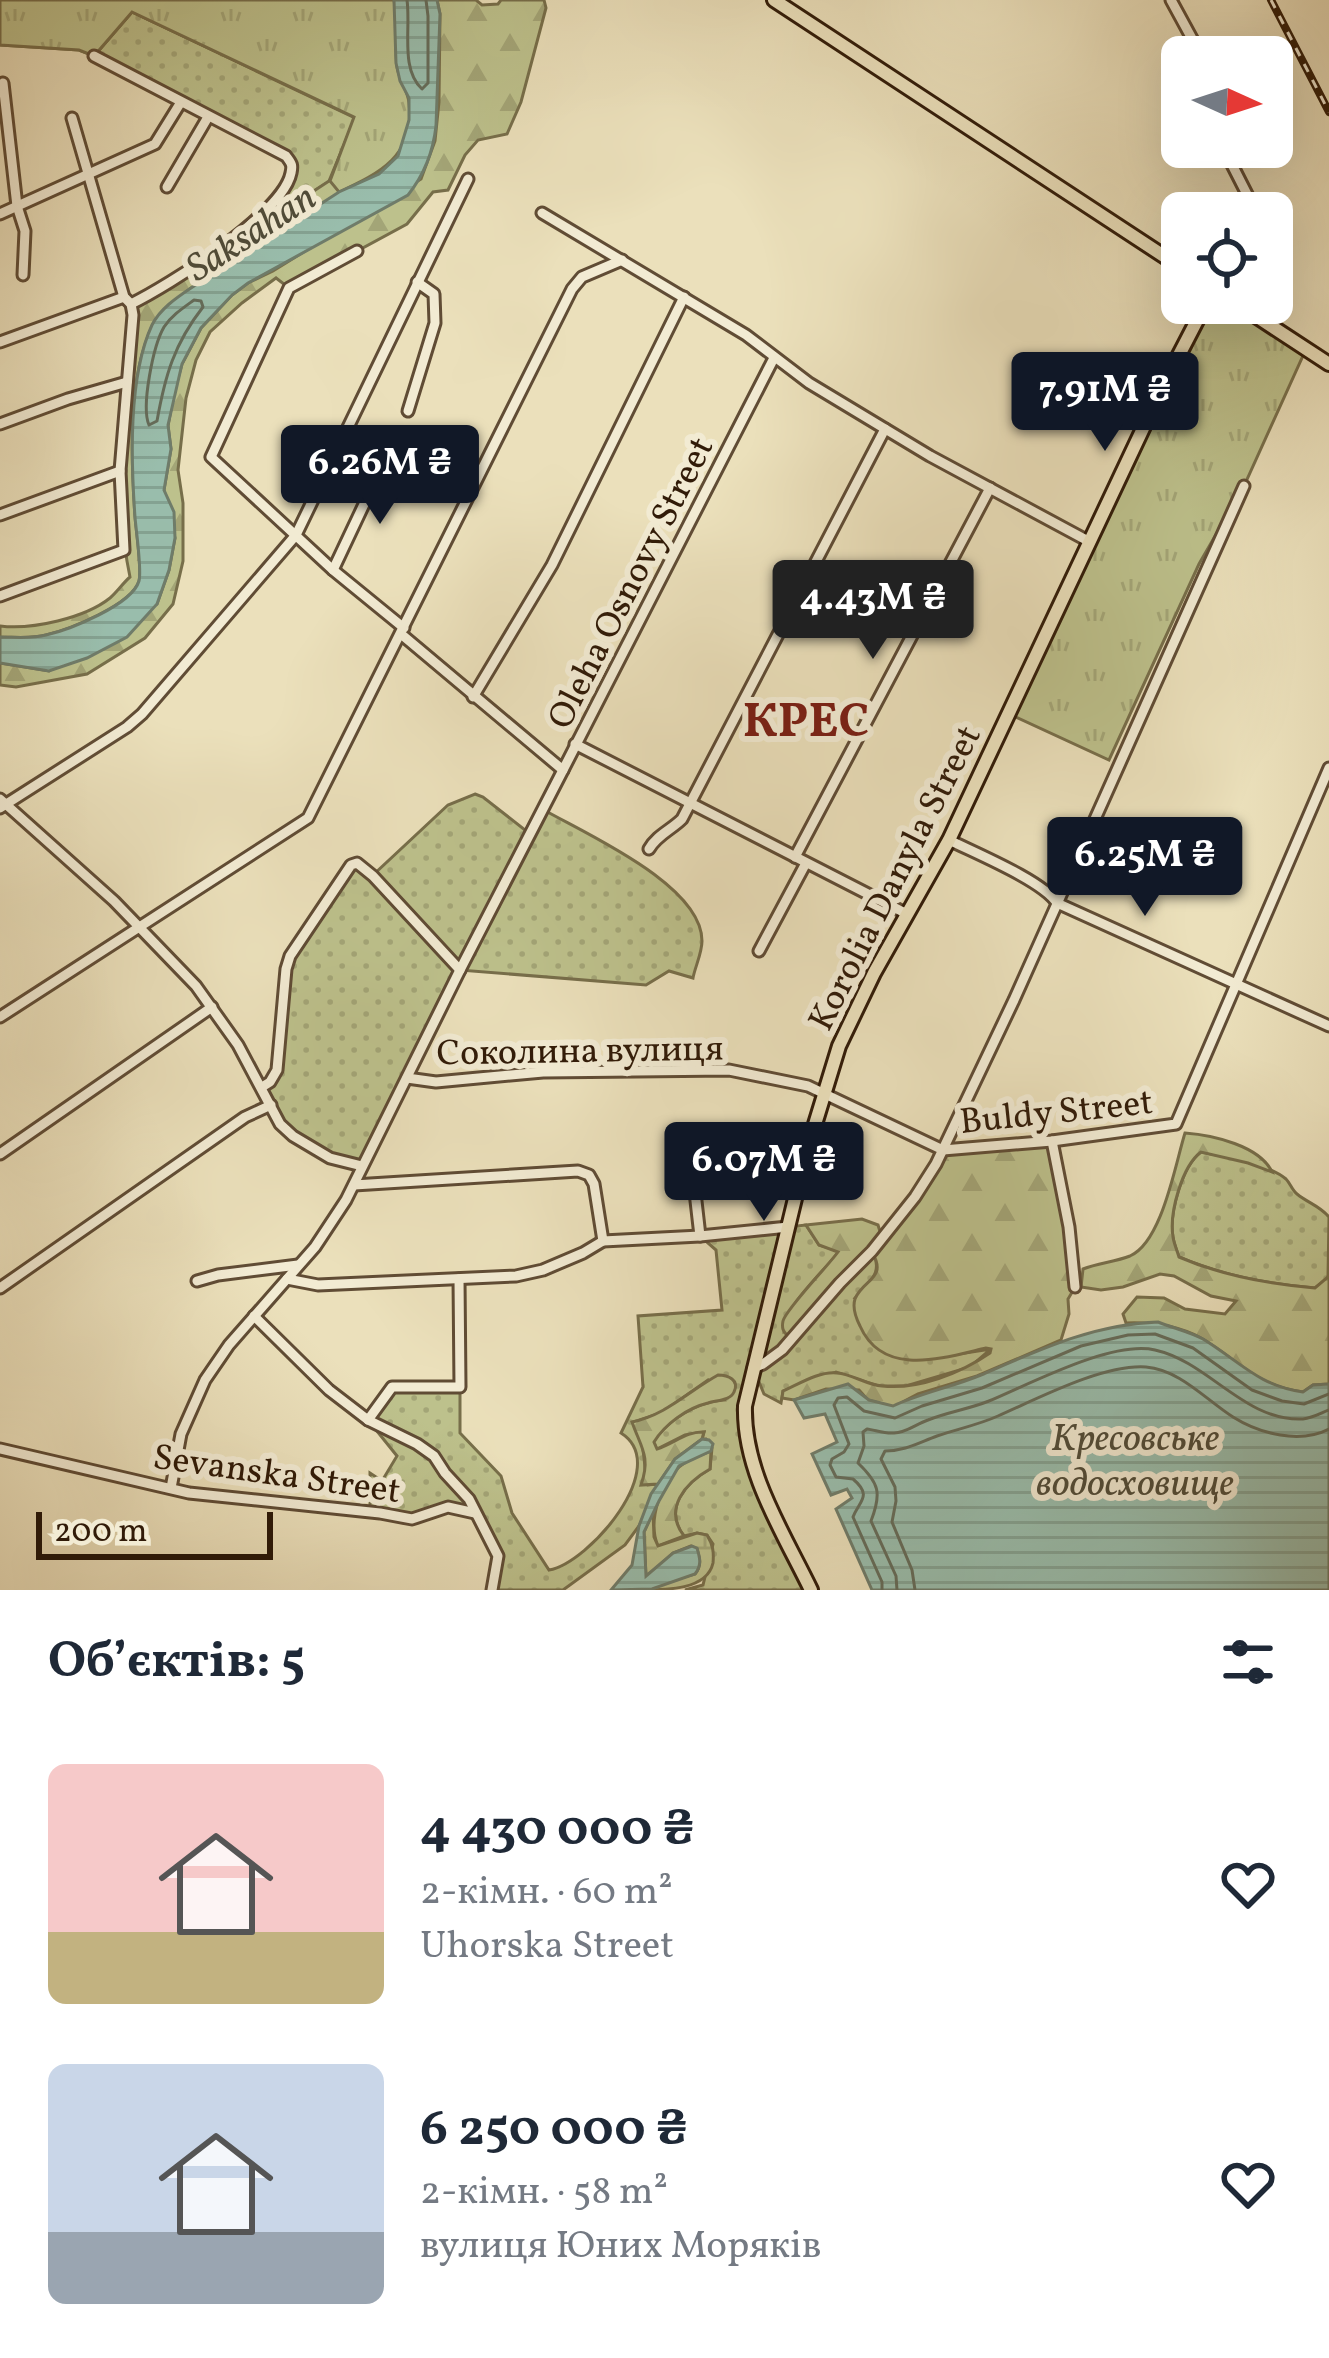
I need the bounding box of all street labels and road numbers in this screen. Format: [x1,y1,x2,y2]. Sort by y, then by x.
street label: Oleha Osnovy Street [537,429,728,738]
street label: Korolia Danyla Street [798,717,995,1040]
street label: Соколина вулиця [436,1025,724,1080]
street label: Buldy Street [957,1079,1155,1149]
street label: Sevanska Street [149,1434,403,1518]

